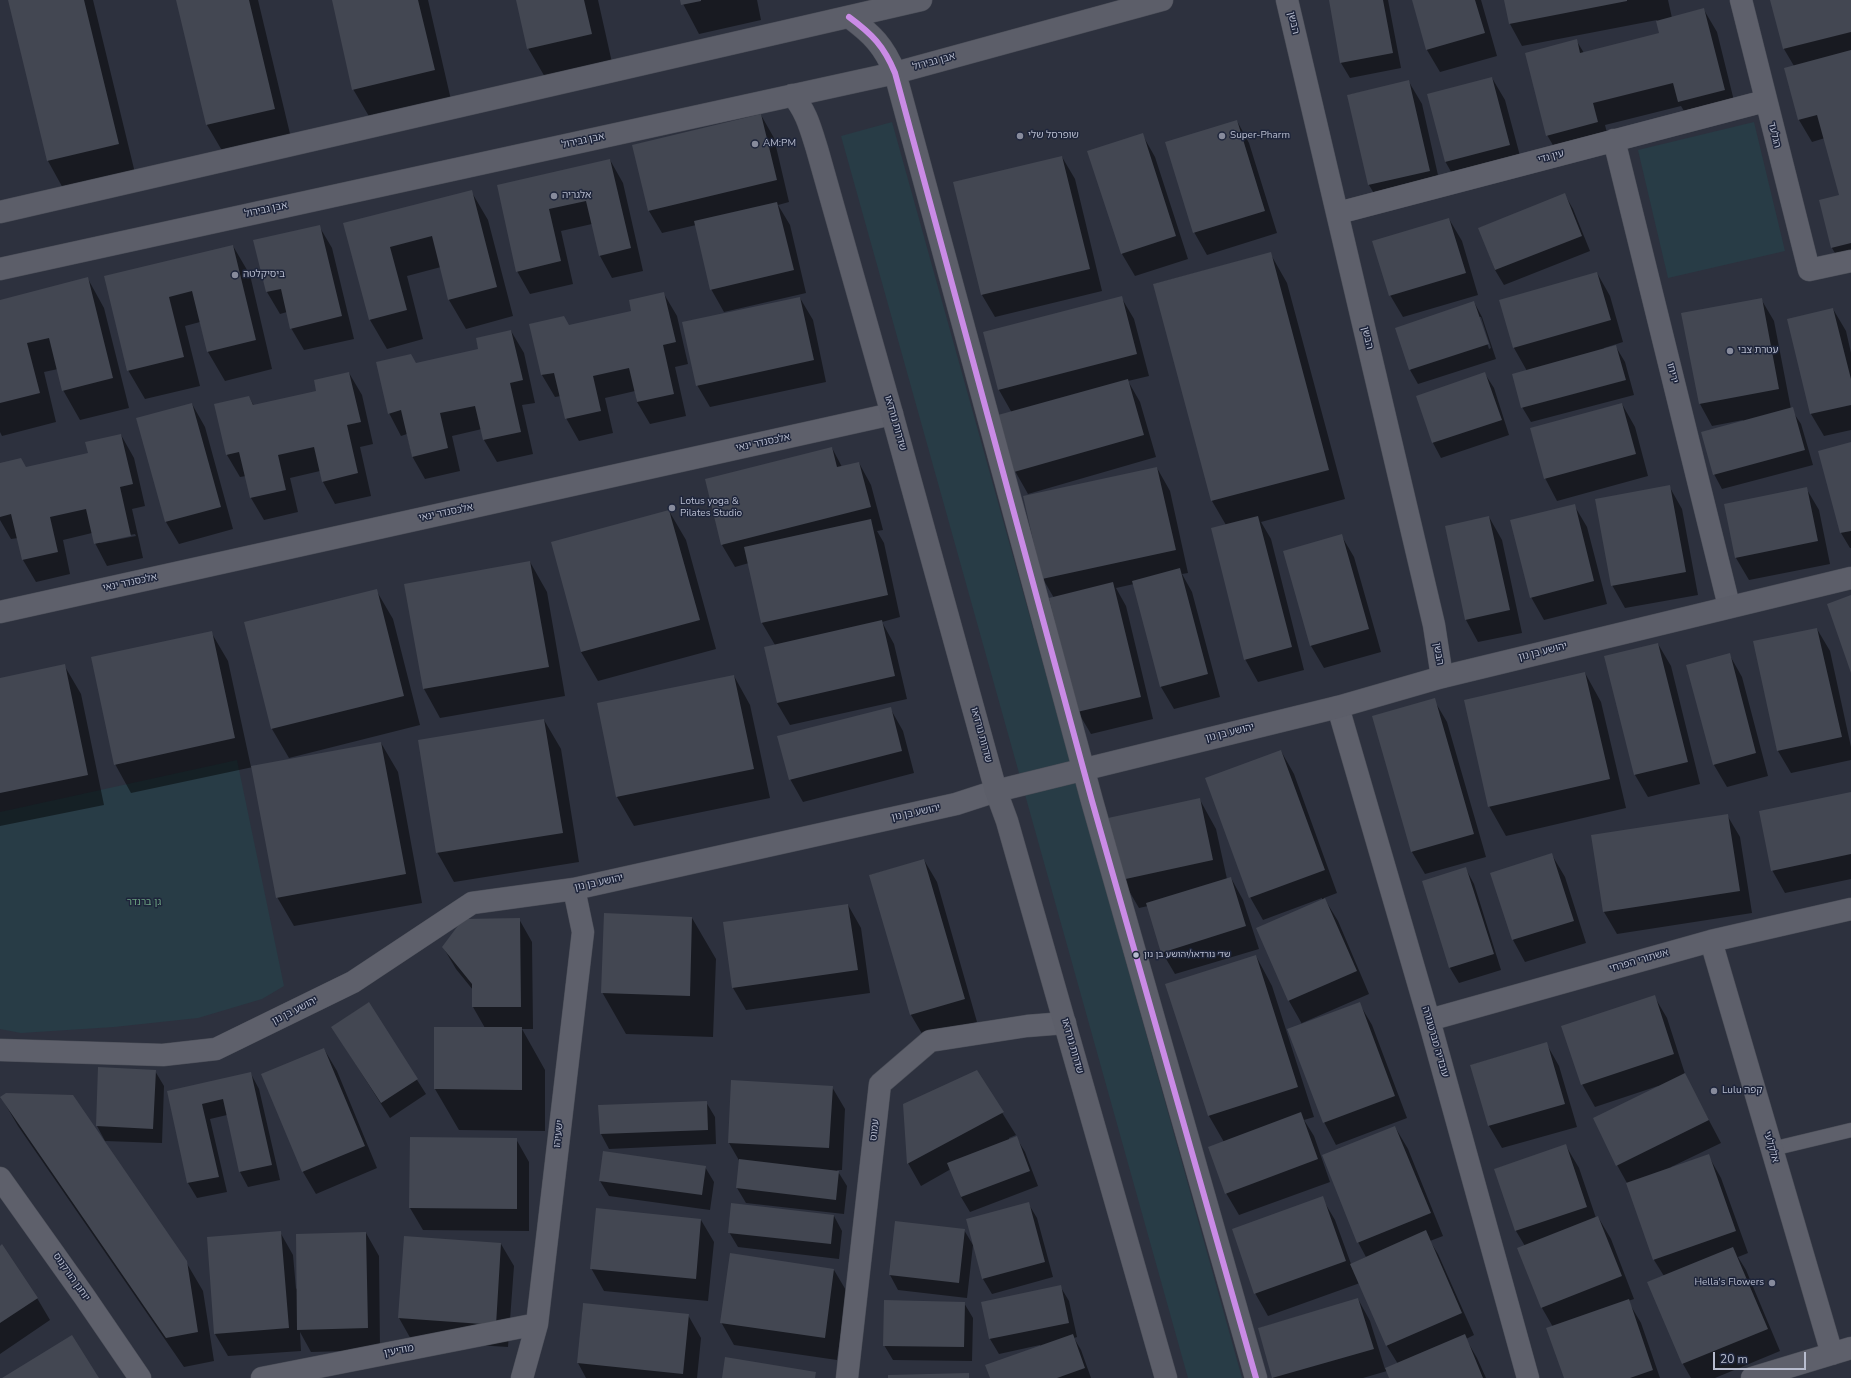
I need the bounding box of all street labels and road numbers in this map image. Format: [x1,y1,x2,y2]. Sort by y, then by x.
street label: הבשן [1285,11,1301,35]
street label: אבן גבירול [911,51,957,73]
street label: הגלעד [1765,121,1783,149]
street label: אבן גבירול [560,131,606,151]
street label: עין גדי [1536,148,1566,166]
street label: אבן גבירול [243,200,289,220]
street label: הבשן [1359,326,1375,350]
street label: יריחו [1664,362,1680,384]
street label: שדרות נורדאו [881,394,909,452]
street label: אלכסנדר ינאי [735,431,791,455]
street label: אלכסנדר ינאי [418,501,474,525]
street label: אלכסנדר ינאי [102,571,158,595]
street label: יהושע בן נון [1518,640,1568,664]
street label: הבשן [1430,642,1446,666]
street label: שדרות נורדאו [968,706,994,764]
street label: יהושע בן נון [1205,721,1255,745]
street label: יהושע בן נון [891,802,941,824]
street label: יהושע בן נון [574,872,624,894]
street label: אשתורי הפרחי [1608,947,1670,975]
street label: יהושע בן נון [270,994,320,1028]
street label: עובדיה מברטנורה [1419,1005,1451,1079]
street label: שדרות נורדאו [1058,1017,1086,1075]
street label: עמוס [868,1118,882,1142]
street label: ישעיהו [551,1119,567,1149]
street label: אלקלעי [1761,1130,1781,1164]
street label: יוחנן הורקנוס [50,1251,92,1303]
street label: מודיעין [383,1342,415,1360]

